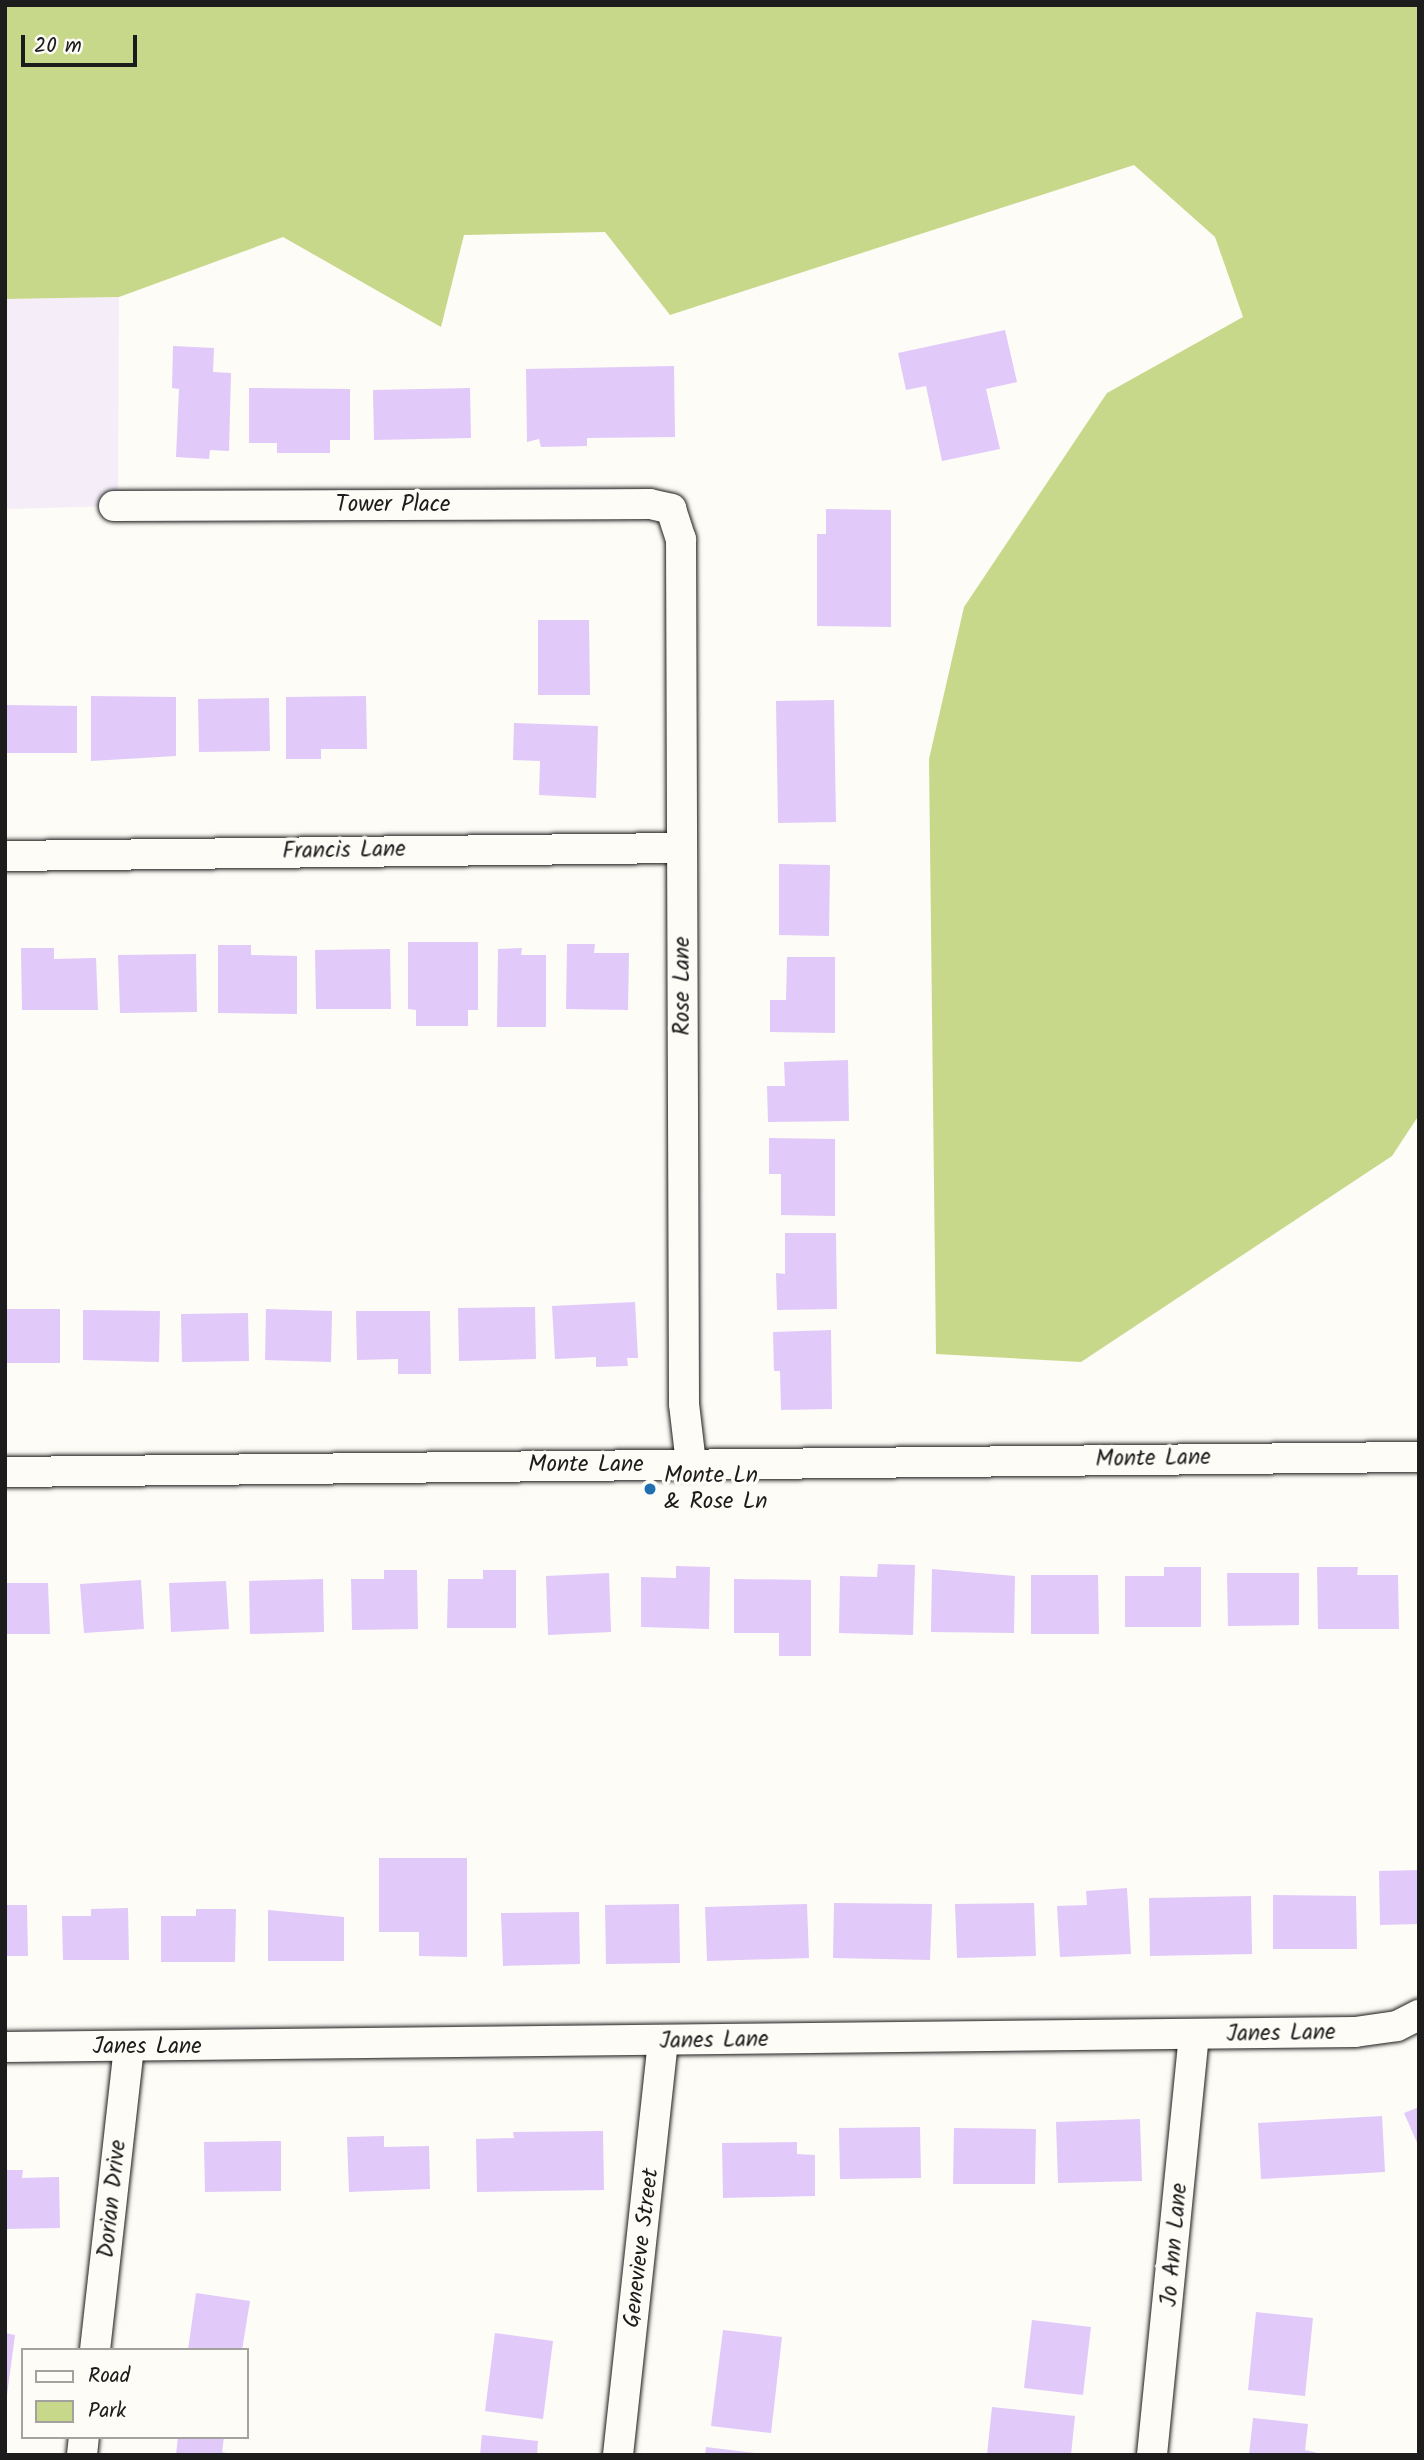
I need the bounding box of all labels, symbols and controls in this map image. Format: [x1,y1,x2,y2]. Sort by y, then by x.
scale bar [24,21,140,65]
text: 20 m [34,30,82,63]
street label: Tower Place [336,491,450,519]
street label: Francis Lane [282,836,406,866]
street label: Rose Lane [669,936,697,1036]
street label: Monte Lane [1095,1444,1211,1474]
street label: Monte Lane [528,1451,644,1479]
place label: Monte Ln & Rose Ln [664,1462,767,1516]
marker: Monte Ln & Rose Ln [642,1481,658,1497]
street label: Janes Lane [1226,2019,1336,2049]
street label: Janes Lane [659,2026,769,2056]
street label: Janes Lane [92,2033,202,2061]
street label: Dorian Drive [93,2139,133,2259]
street label: Genevieve Street [619,2167,665,2329]
street label: Jo Ann Lane [1156,2182,1194,2308]
legend [21,2348,248,2439]
text: Road [88,2360,130,2393]
text: Park [88,2395,126,2428]

